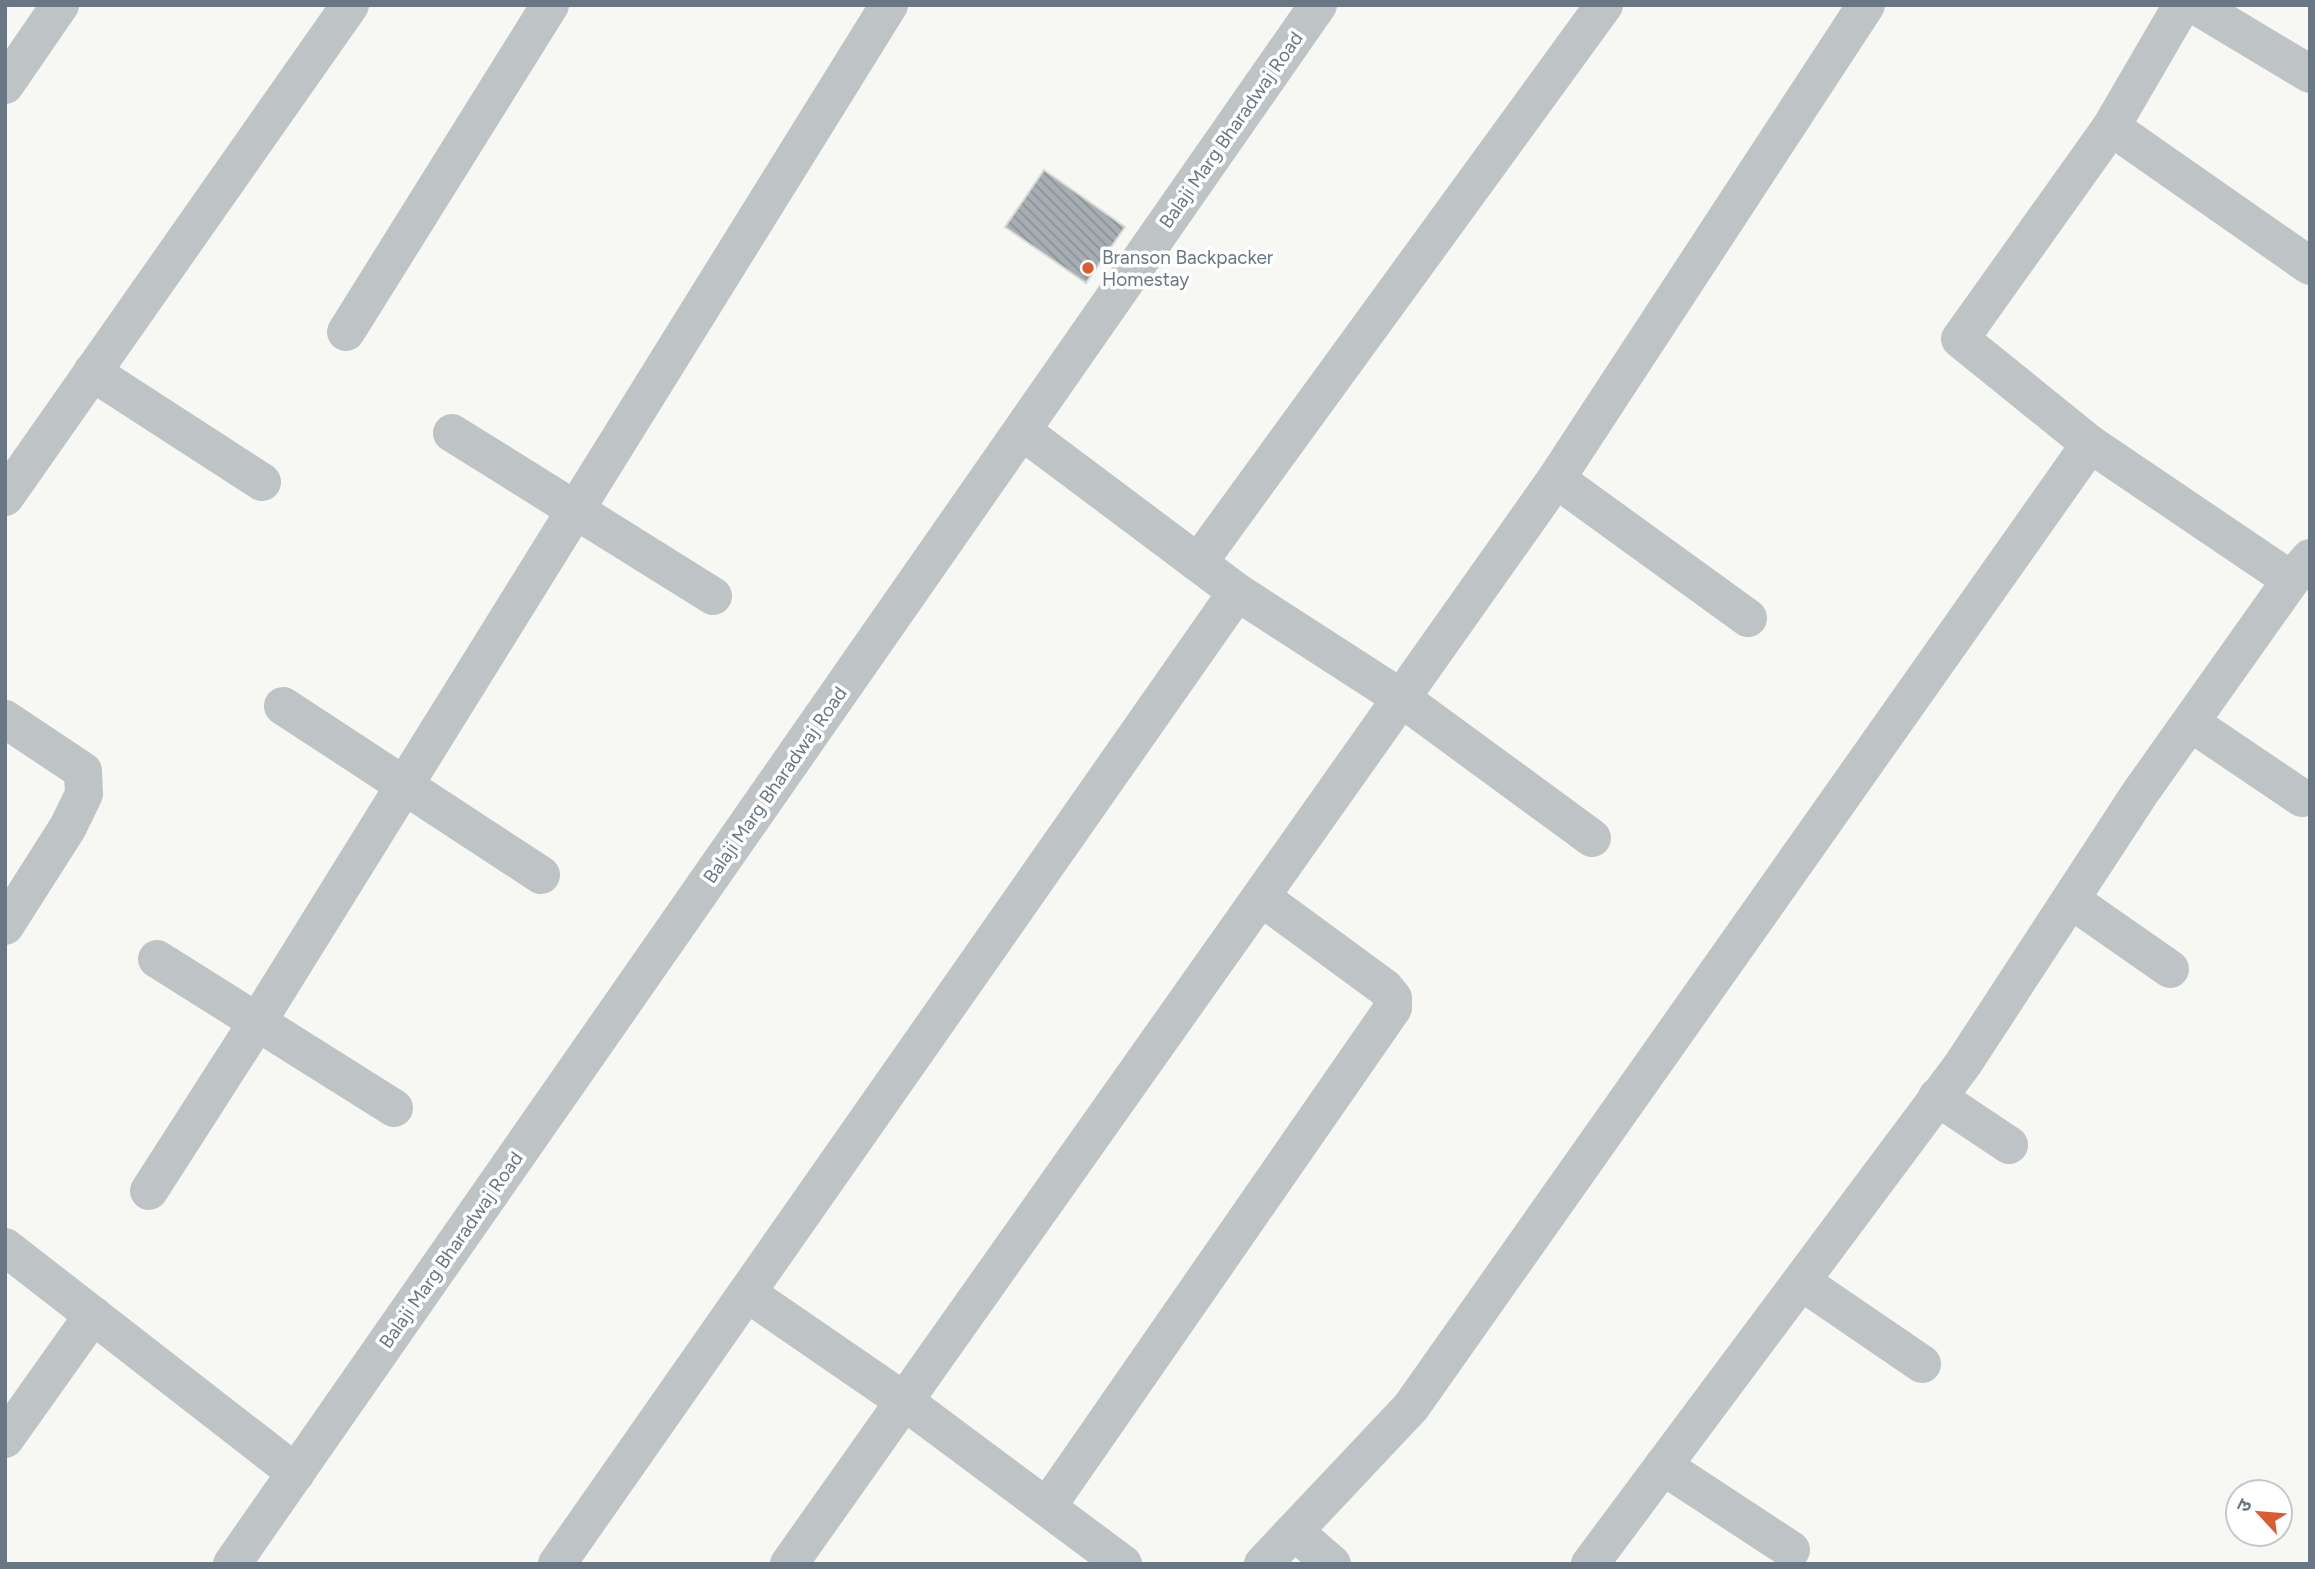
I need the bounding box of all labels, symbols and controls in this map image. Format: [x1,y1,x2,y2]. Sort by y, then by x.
street label: Balaji Marg Bharadwaj Road [1154,27,1308,233]
place label: Branson Backpacker Homestay [1102,246,1274,291]
marker: Branson Backpacker Homestay [1080,260,1096,276]
street label: Balaji Marg Bharadwaj Road [698,682,852,888]
street label: Balaji Marg Bharadwaj Road [374,1147,528,1353]
north arrow [2224,1478,2294,1548]
text: उ [2231,1495,2257,1516]

